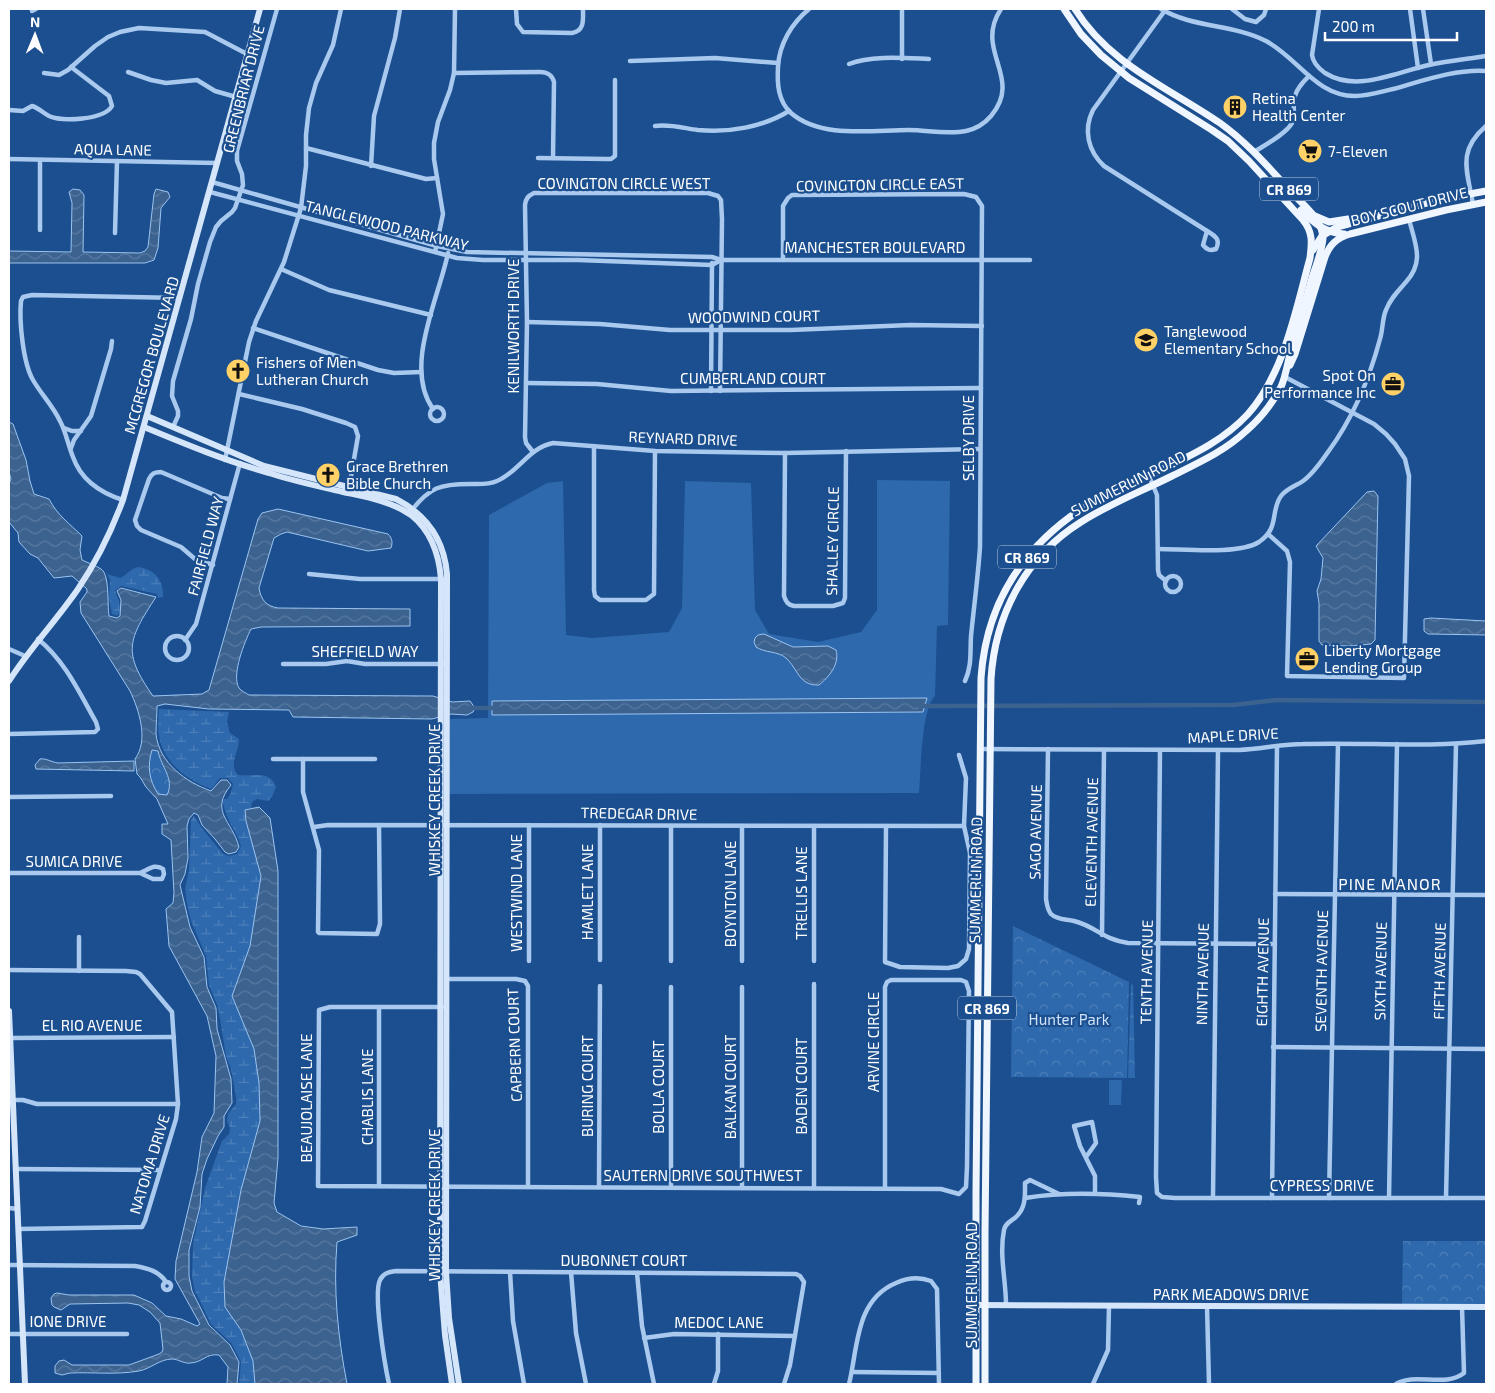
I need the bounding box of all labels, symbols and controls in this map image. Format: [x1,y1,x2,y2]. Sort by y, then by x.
north arrow [10,10,60,60]
scale bar [1325,10,1458,42]
text: N [30,13,40,30]
text: 200 m [1332,17,1375,35]
street label: GREENBRIAR DRIVE [218,23,268,155]
place label: Retina Health Center [1252,89,1346,124]
building icon: Retina Health Center [1222,94,1248,120]
supermarket icon: 7-Eleven [1297,138,1323,164]
street label: AQUA LANE [74,139,152,160]
place label: 7-Eleven [1328,142,1388,160]
street label: COVINGTON CIRCLE WEST [537,174,711,192]
street label: COVINGTON CIRCLE EAST [796,174,965,194]
road number: CR 869 [1260,178,1318,200]
street label: BOY SCOUT DRIVE [1349,183,1469,229]
street label: TANGLEWOOD PARKWAY [304,196,471,254]
street label: MANCHESTER BOULEVARD [785,238,965,256]
street label: KENILWORTH DRIVE [504,259,522,393]
street label: MCGREGOR BOULEVARD [120,274,182,436]
street label: WOODWIND COURT [688,306,821,326]
place label: Tanglewood Elementary School [1164,322,1292,357]
school or university icon: Tanglewood Elementary School [1133,327,1159,353]
place label: Fishers of Men Lutheran Church [256,353,369,388]
church icon: Fishers of Men Lutheran Church [225,358,251,384]
place label: Spot On Performance Inc [1264,366,1376,401]
street label: CUMBERLAND COURT [680,369,826,387]
office icon: Spot On Performance Inc [1380,371,1406,397]
street label: SELBY DRIVE [959,395,977,481]
street label: REYNARD DRIVE [628,427,738,449]
street label: SUMMERLIN ROAD [1068,446,1188,520]
place label: Grace Brethren Bible Church [346,457,448,492]
church icon: Grace Brethren Bible Church [315,462,341,488]
street label: SHALLEY CIRCLE [822,486,842,596]
street label: FAIRFIELD WAY [183,494,227,598]
road number: CR 869 [998,546,1056,568]
place label: Liberty Mortgage Lending Group [1324,641,1441,676]
street label: SHEFFIELD WAY [311,642,419,660]
office icon: Liberty Mortgage Lending Group [1294,646,1320,672]
street label: WHISKEY CREEK DRIVE [425,724,443,876]
street label: MAPLE DRIVE [1187,724,1279,746]
street label: ELEVENTH AVENUE [1081,777,1101,907]
street label: SAGO AVENUE [1025,784,1045,880]
street label: TREDEGAR DRIVE [580,803,698,823]
street label: SUMMERLIN ROAD [965,817,985,943]
street label: WESTWIND LANE [507,834,525,952]
street label: BOYNTON LANE [721,841,739,947]
street label: HAMLET LANE [578,844,596,940]
street label: TRELLIS LANE [792,846,810,940]
street label: SUMICA DRIVE [25,852,123,870]
district label: PINE MANOR [1338,874,1442,893]
street label: SEVENTH AVENUE [1311,910,1331,1032]
street label: EIGHTH AVENUE [1252,917,1272,1027]
street label: TENTH AVENUE [1136,919,1156,1025]
street label: SIXTH AVENUE [1370,922,1390,1020]
street label: FIFTH AVENUE [1429,922,1449,1020]
street label: NINTH AVENUE [1192,923,1212,1025]
street label: CAPBERN COURT [503,988,525,1102]
street label: ARVINE CIRCLE [864,992,882,1092]
road number: CR 869 [958,996,1016,1020]
park label: Hunter Park [1029,1010,1110,1028]
street label: EL RIO AVENUE [42,1016,142,1034]
street label: BEAUJOLAISE LANE [297,1034,315,1162]
street label: BALKAN COURT [721,1034,739,1139]
street label: BURING COURT [578,1035,596,1137]
street label: BADEN COURT [792,1037,810,1135]
street label: BOLLA COURT [649,1040,667,1134]
street label: CHABLIS LANE [358,1049,376,1145]
street label: NATOMA DRIVE [125,1112,173,1216]
street label: WHISKEY CREEK DRIVE [425,1129,443,1281]
street label: SAUTERN DRIVE SOUTHWEST [604,1166,803,1184]
street label: CYPRESS DRIVE [1270,1176,1374,1194]
street label: SUMMERLIN ROAD [962,1222,980,1348]
street label: DUBONNET COURT [561,1251,688,1269]
street label: PARK MEADOWS DRIVE [1153,1285,1309,1303]
street label: IONE DRIVE [30,1312,106,1330]
street label: MEDOC LANE [674,1313,764,1331]

